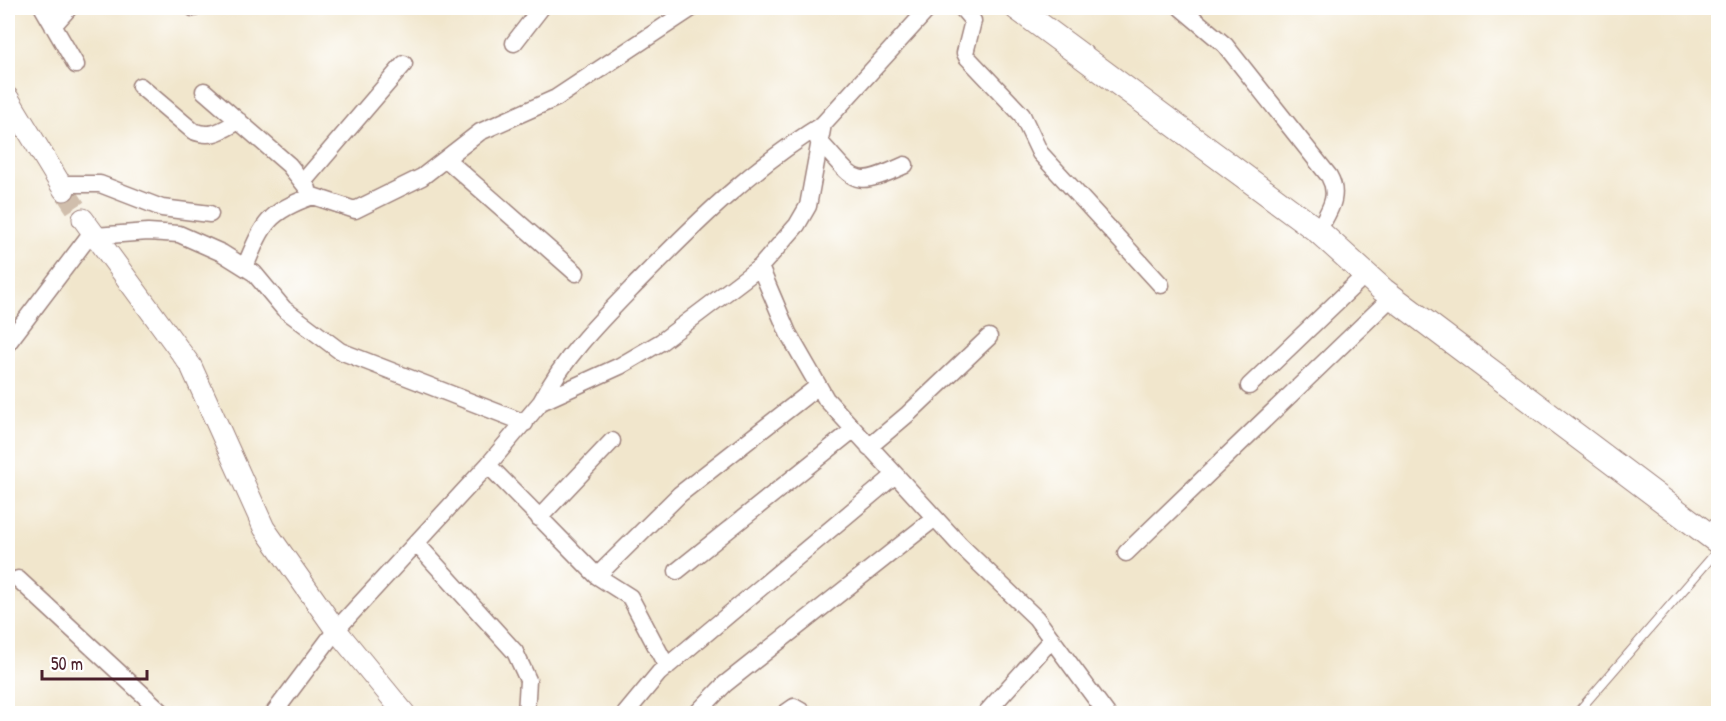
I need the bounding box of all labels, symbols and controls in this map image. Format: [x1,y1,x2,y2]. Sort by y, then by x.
scale bar [42,643,147,681]
text: 50 m [51,651,83,676]

